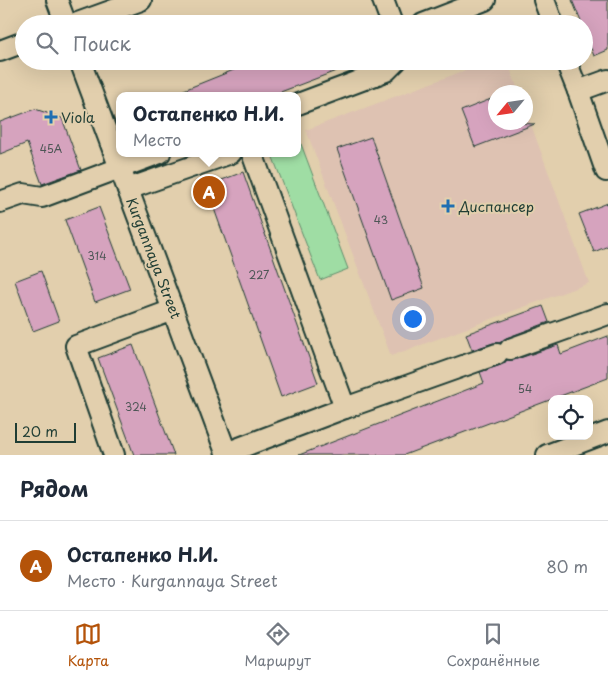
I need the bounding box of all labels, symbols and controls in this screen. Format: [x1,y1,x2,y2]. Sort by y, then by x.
search box [15,15,593,70]
icon: search [33,29,61,57]
text: Поиск [73,29,131,57]
north arrow [488,85,533,130]
popup [116,92,301,157]
text: Остапенко Н.И. [133,99,284,127]
place label: Viola [61,107,95,128]
marker: Viola [45,111,57,123]
text: Место [133,127,182,151]
house number: 45А [40,140,63,157]
pin: A [193,173,225,211]
street label: Kurgannaya Street [121,194,187,322]
place label: Диспансер [458,196,534,217]
marker: Диспансер [441,199,455,213]
house number: 43 [374,211,388,228]
house number: 314 [88,247,106,264]
house number: 227 [249,266,269,283]
your location [400,306,426,332]
house number: 54 [518,380,532,397]
map controls [548,395,593,440]
button: locate [548,395,593,440]
house number: 324 [125,398,147,415]
scale bar [15,420,76,443]
text: 20 m [22,421,58,442]
text: Рядом [20,472,88,504]
text: Остапенко Н.И. [67,540,218,568]
text: A [30,554,42,578]
text: 80 m [546,554,588,578]
text: Место · Kurgannaya Street [67,568,278,592]
tab: Карта [68,620,109,671]
tab: Маршрут [245,620,311,671]
tab: Сохранённые [447,620,540,671]

